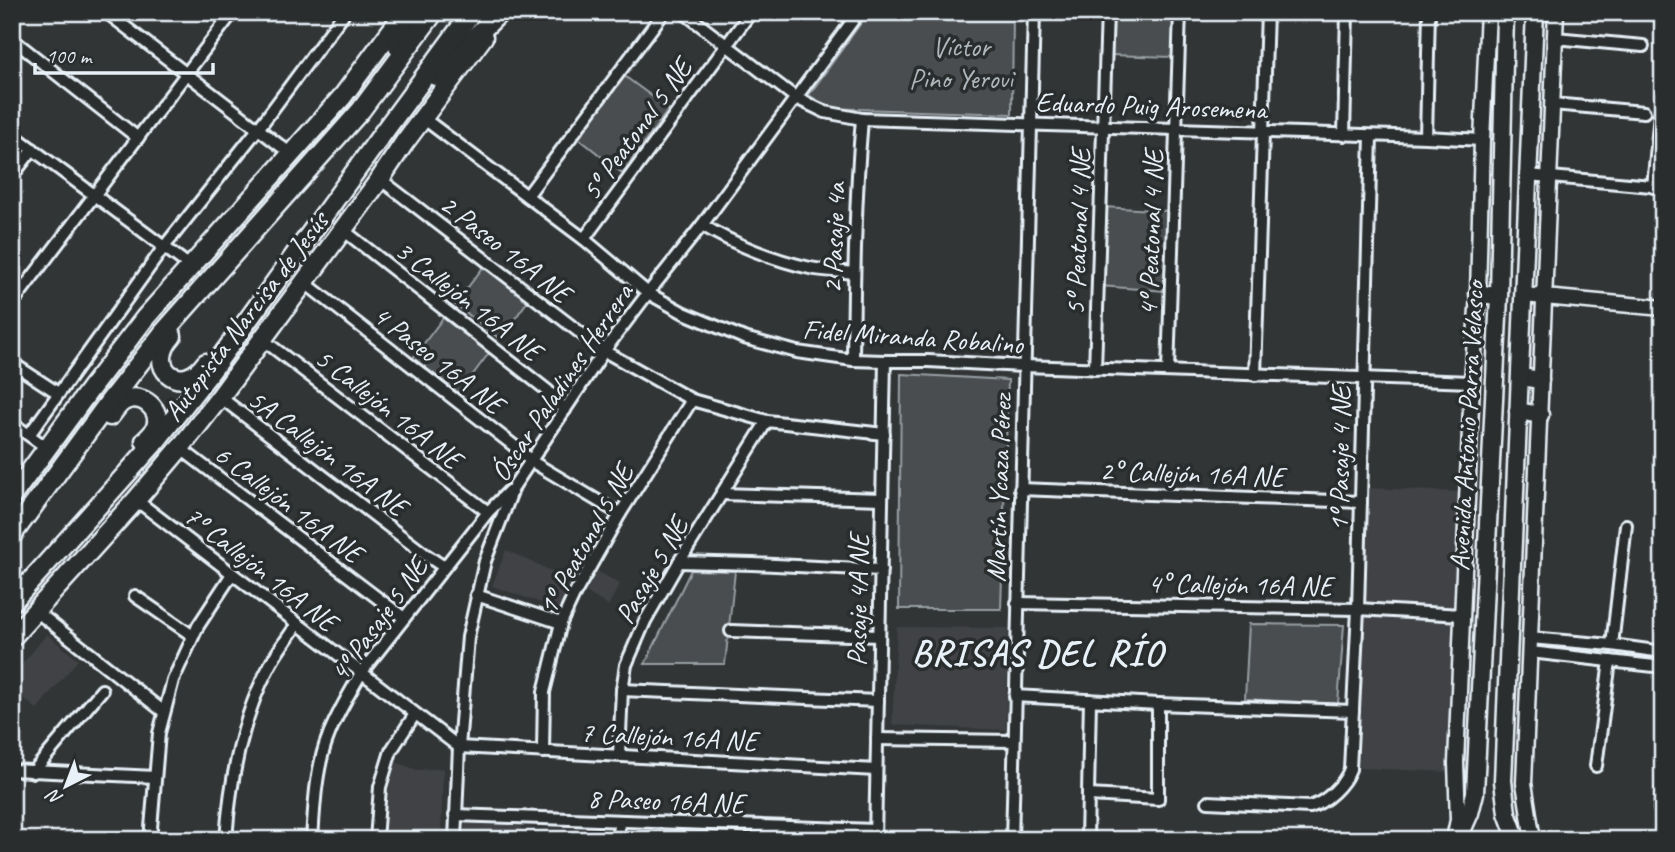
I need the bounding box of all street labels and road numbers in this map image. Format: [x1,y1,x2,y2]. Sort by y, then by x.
street label: 5º Peatonal 5 NE [573,49,701,207]
street label: Eduardo Puig Arosemena [1035,84,1269,127]
street label: 5º Peatonal 4 NE [1057,145,1098,316]
street label: 4º Peatonal 4 NE [1130,146,1171,317]
street label: 2 Pasaje 4a [814,180,853,294]
street label: 2 Paseo 16A NE [433,186,581,313]
street label: Autopista Narcisa de Jesús [155,203,337,428]
street label: 3 Callejón 16A NE [388,232,552,371]
street label: Óscar Paladines Herrera [482,275,642,488]
street label: Avenida Antonio Parra Velasco [1441,277,1492,572]
street label: 4 Paseo 16A NE [366,297,514,424]
street label: Fidel Miranda Robalino [802,311,1026,362]
street label: 5 Callejón 16A NE [308,340,472,479]
street label: 5A Callejón 16A NE [241,381,417,526]
street label: 1º Pasaje 4 NE [1321,383,1358,532]
street label: Martín Ycaza Pérez [978,391,1019,583]
street label: 6 Callejón 16A NE [208,436,373,573]
street label: 2° Callejón 16A NE [1099,453,1288,494]
street label: 1º Peatonal 5 NE [530,455,643,621]
street label: 7º Callejón 16A NE [177,498,347,641]
street label: Pasaje 5 NE [607,508,698,630]
street label: Pasaje 4A NE [839,530,876,666]
street label: 4º Pasaje 5 NE [322,548,437,688]
street label: 4° Callejón 16A NE [1147,565,1336,604]
street label: 7 Callejón 16A NE [580,714,762,759]
street label: 8 Paseo 16A NE [587,780,749,821]

